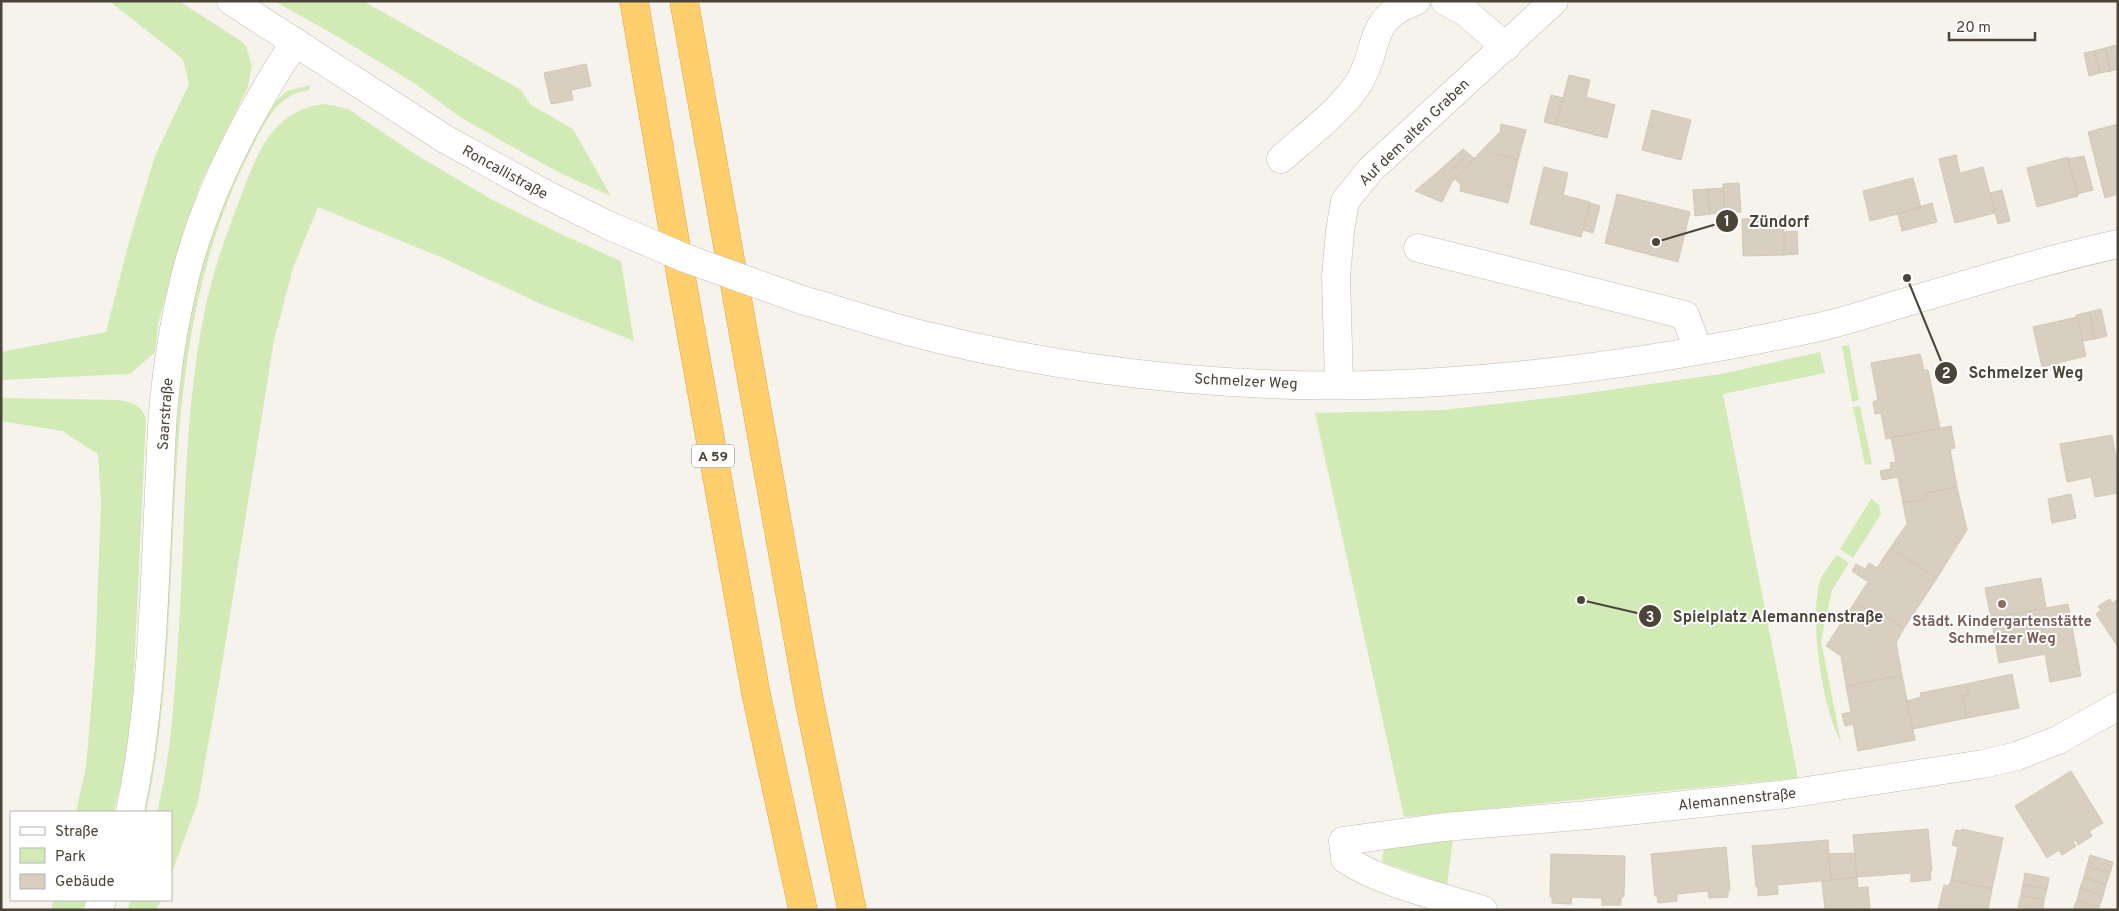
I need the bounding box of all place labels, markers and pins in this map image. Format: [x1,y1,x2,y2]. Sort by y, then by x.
callout: Zündorf [1714,206,1819,237]
callout: Schmelzer Weg [1934,357,2094,388]
marker: Städt. Kindergartenstätte Schmelzer Weg [1996,598,2008,610]
callout: Spielplatz Alemannenstraße [1638,601,1894,632]
place label: Städt. Kindergartenstätte Schmelzer Weg [1912,613,2092,649]

